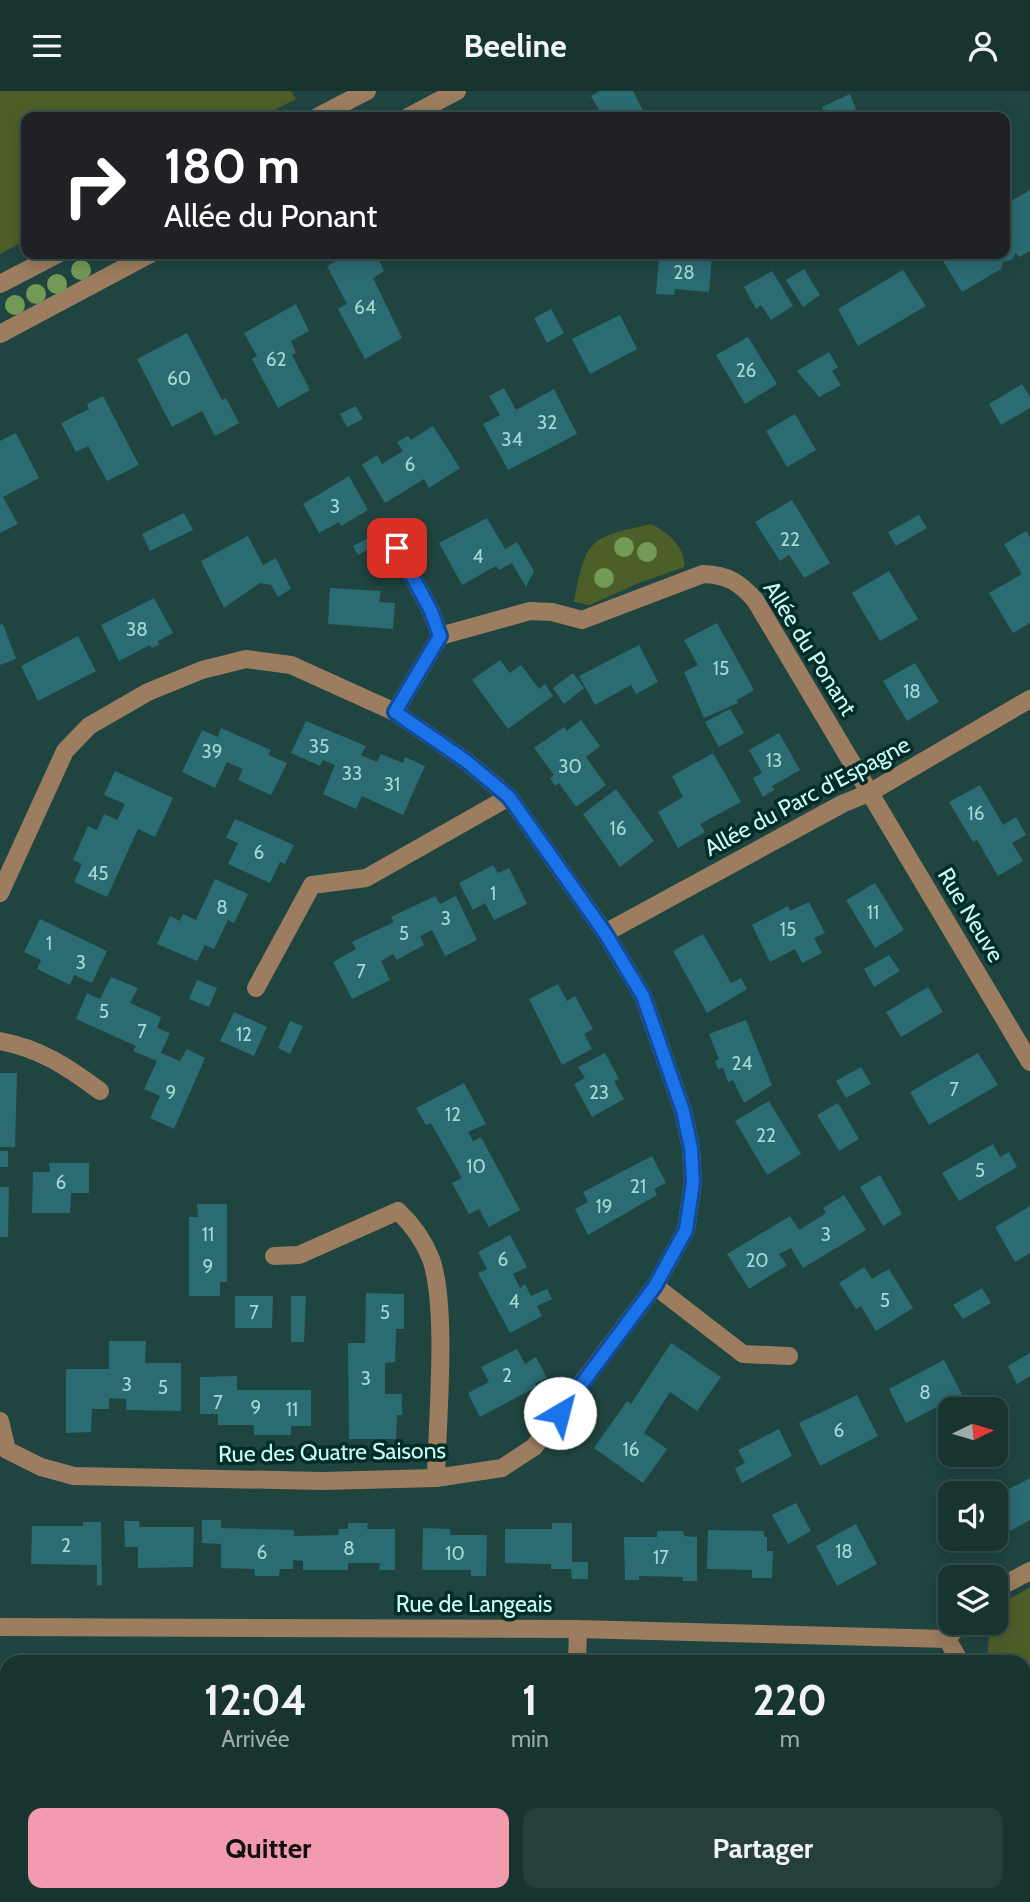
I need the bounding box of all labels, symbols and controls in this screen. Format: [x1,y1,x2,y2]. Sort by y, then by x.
text: Beeline [463,26,567,65]
icon: menu [28,27,66,65]
icon: person [964,27,1002,65]
text: 180 m [164,136,300,195]
icon: right [49,140,140,231]
text: Allée du Ponant [164,196,377,235]
house number: 28 [673,261,695,284]
house number: 64 [354,296,376,319]
house number: 62 [266,348,286,371]
house number: 26 [736,359,756,382]
house number: 60 [167,367,191,390]
house number: 32 [537,411,557,434]
house number: 34 [501,428,523,451]
house number: 6 [405,453,415,476]
house number: 3 [330,495,340,518]
pin [367,518,427,578]
house number: 22 [780,528,800,551]
icon: arrive [378,529,416,567]
house number: 4 [473,545,484,568]
street label: Allée du Ponant [758,576,863,721]
house number: 38 [126,618,148,641]
house number: 15 [713,657,729,680]
house number: 18 [903,680,921,703]
street label: Allée du Parc d'Espagne [699,730,915,862]
house number: 35 [309,735,329,758]
house number: 39 [201,740,223,763]
house number: 13 [766,749,782,772]
house number: 30 [558,755,582,778]
house number: 33 [342,762,362,785]
house number: 31 [384,773,400,796]
house number: 16 [968,802,985,825]
house number: 16 [610,817,627,840]
house number: 6 [254,841,264,864]
house number: 45 [87,862,109,885]
street label: Rue Neuve [932,863,1010,967]
house number: 1 [490,882,496,905]
house number: 8 [216,896,228,919]
house number: 11 [867,901,879,924]
house number: 3 [441,907,451,930]
house number: 15 [780,918,796,941]
house number: 5 [399,922,409,945]
house number: 1 [46,932,52,955]
house number: 3 [76,951,86,974]
house number: 7 [356,960,366,983]
house number: 5 [99,1000,109,1023]
house number: 7 [137,1020,147,1043]
house number: 12 [236,1023,252,1046]
house number: 24 [732,1052,752,1075]
house number: 7 [949,1078,959,1101]
house number: 9 [166,1081,176,1104]
house number: 23 [589,1081,609,1104]
house number: 12 [445,1103,461,1126]
house number: 22 [756,1124,776,1147]
house number: 10 [466,1155,486,1178]
house number: 5 [975,1159,985,1182]
house number: 6 [56,1171,66,1194]
house number: 21 [630,1175,646,1198]
house number: 19 [596,1195,613,1218]
house number: 11 [202,1223,214,1246]
house number: 3 [821,1223,831,1246]
house number: 6 [498,1248,508,1271]
house number: 20 [745,1249,769,1272]
house number: 9 [203,1255,213,1278]
house number: 5 [880,1289,890,1312]
house number: 4 [509,1290,520,1313]
house number: 7 [249,1301,259,1324]
house number: 5 [380,1301,390,1324]
house number: 2 [502,1364,512,1387]
house number: 3 [361,1367,371,1390]
house number: 3 [122,1373,132,1396]
house number: 5 [158,1376,168,1399]
position arrow [523,1376,597,1450]
house number: 8 [919,1381,931,1404]
house number: 7 [213,1391,223,1414]
house number: 9 [251,1396,261,1419]
north arrow [938,1397,1008,1467]
map controls [938,1397,1008,1635]
house number: 11 [286,1398,298,1421]
house number: 6 [834,1419,844,1442]
street label: Rue des Quatre Saisons [218,1436,446,1468]
house number: 16 [623,1438,640,1461]
button: sound [938,1481,1008,1551]
house number: 2 [61,1534,71,1557]
house number: 8 [343,1537,355,1560]
house number: 18 [835,1540,853,1563]
house number: 6 [257,1541,267,1564]
house number: 10 [445,1542,465,1565]
house number: 17 [653,1546,669,1569]
button: layers [938,1565,1008,1635]
street label: Rue de Langeais [396,1590,552,1618]
text: 12:04 [204,1674,307,1726]
text: 1 [522,1674,538,1726]
text: 220 [753,1674,827,1726]
text: Arrivée [221,1725,290,1753]
text: min [511,1725,549,1753]
text: m [780,1725,800,1753]
button: Quitter [28,1808,509,1888]
button: Partager [523,1808,1003,1888]

